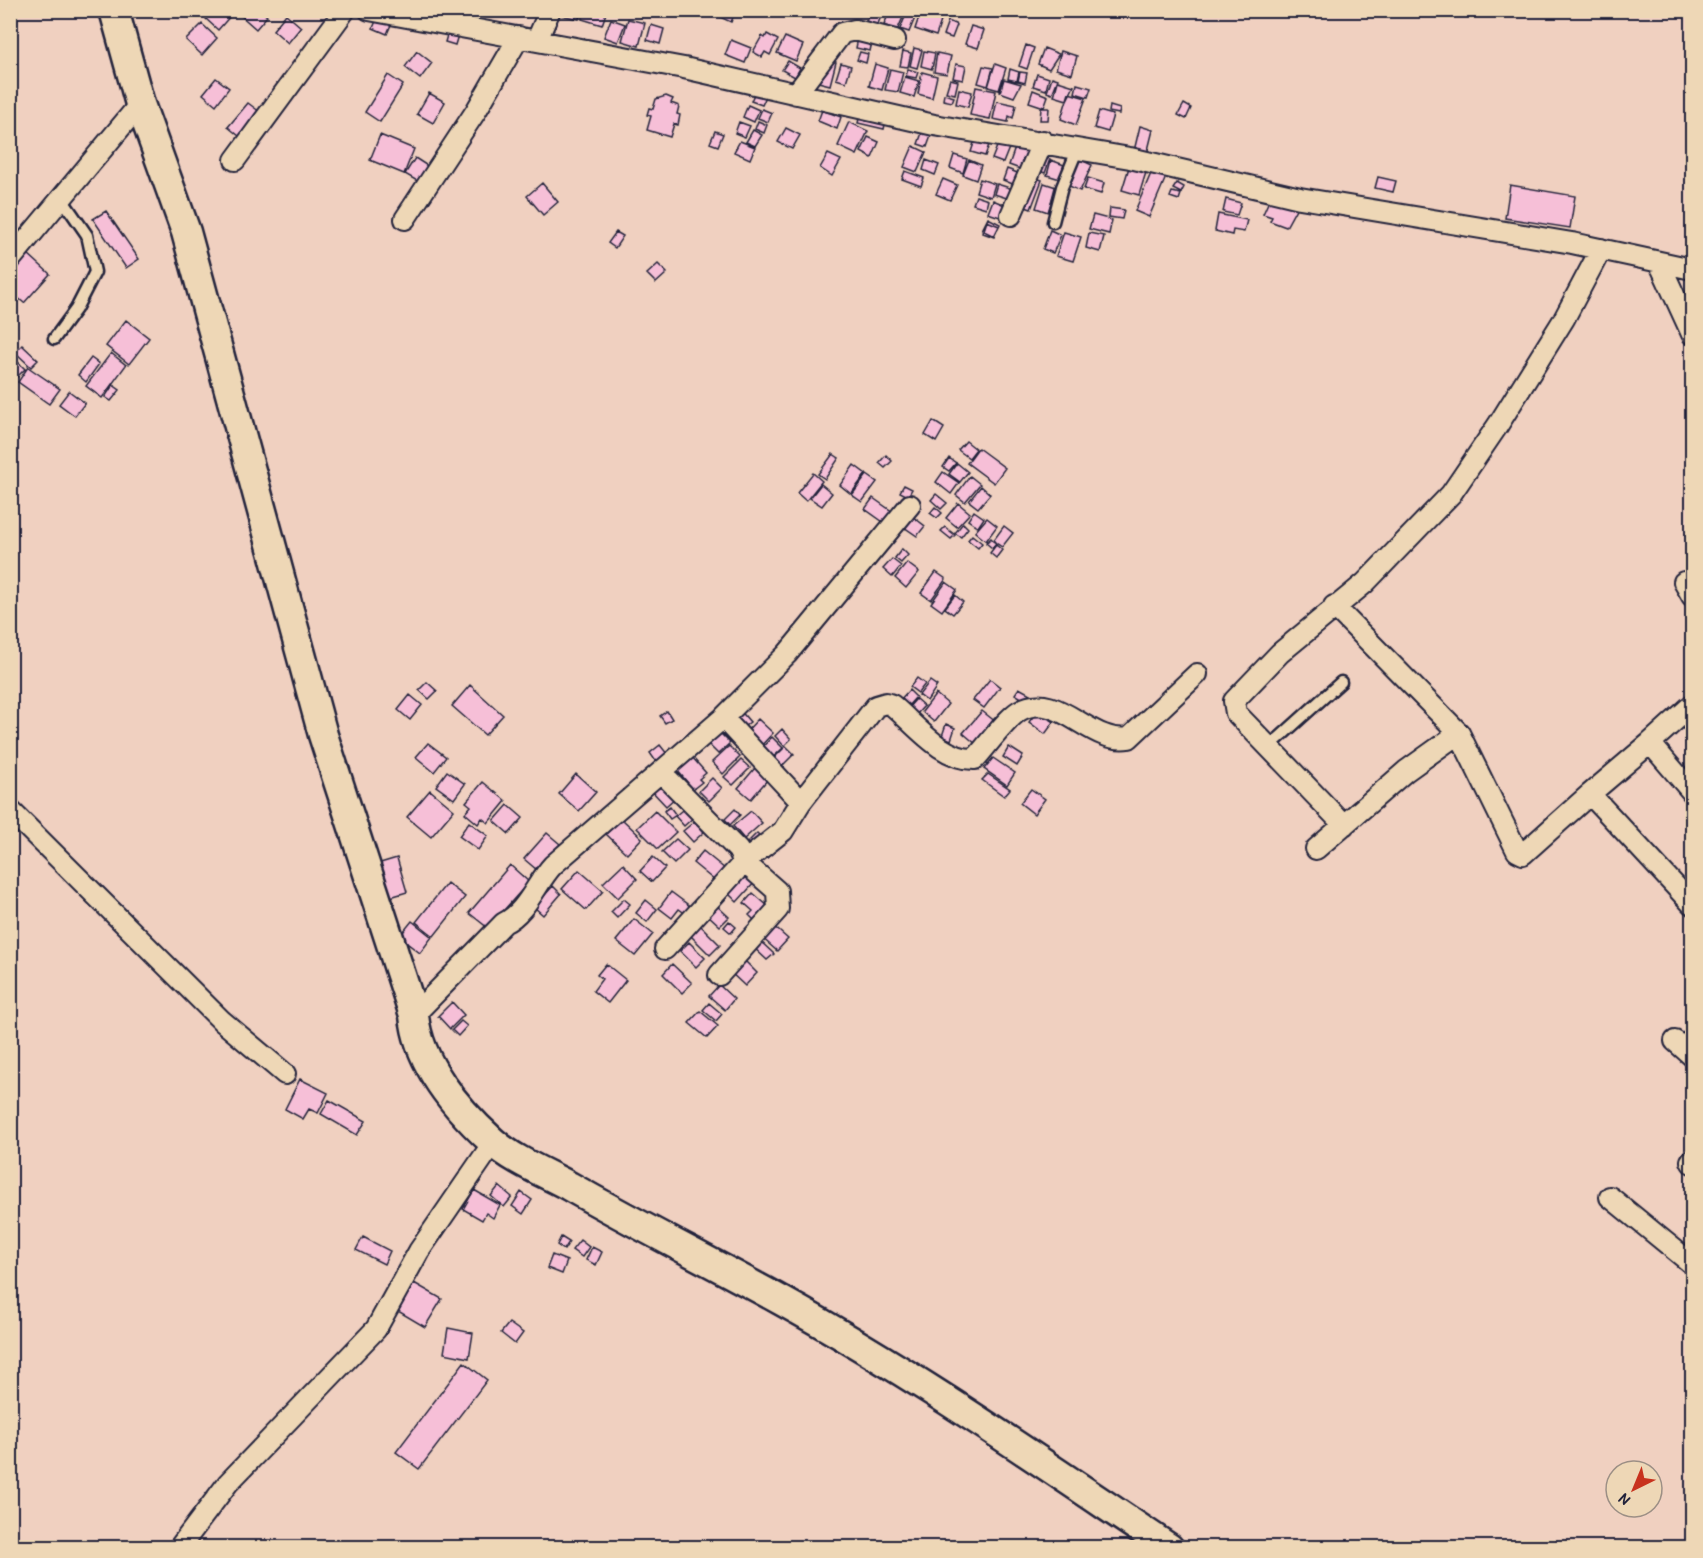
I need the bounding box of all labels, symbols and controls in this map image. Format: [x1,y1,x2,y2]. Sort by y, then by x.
north arrow [1604,1459,1664,1519]
text: N [1613,1489,1634,1511]

